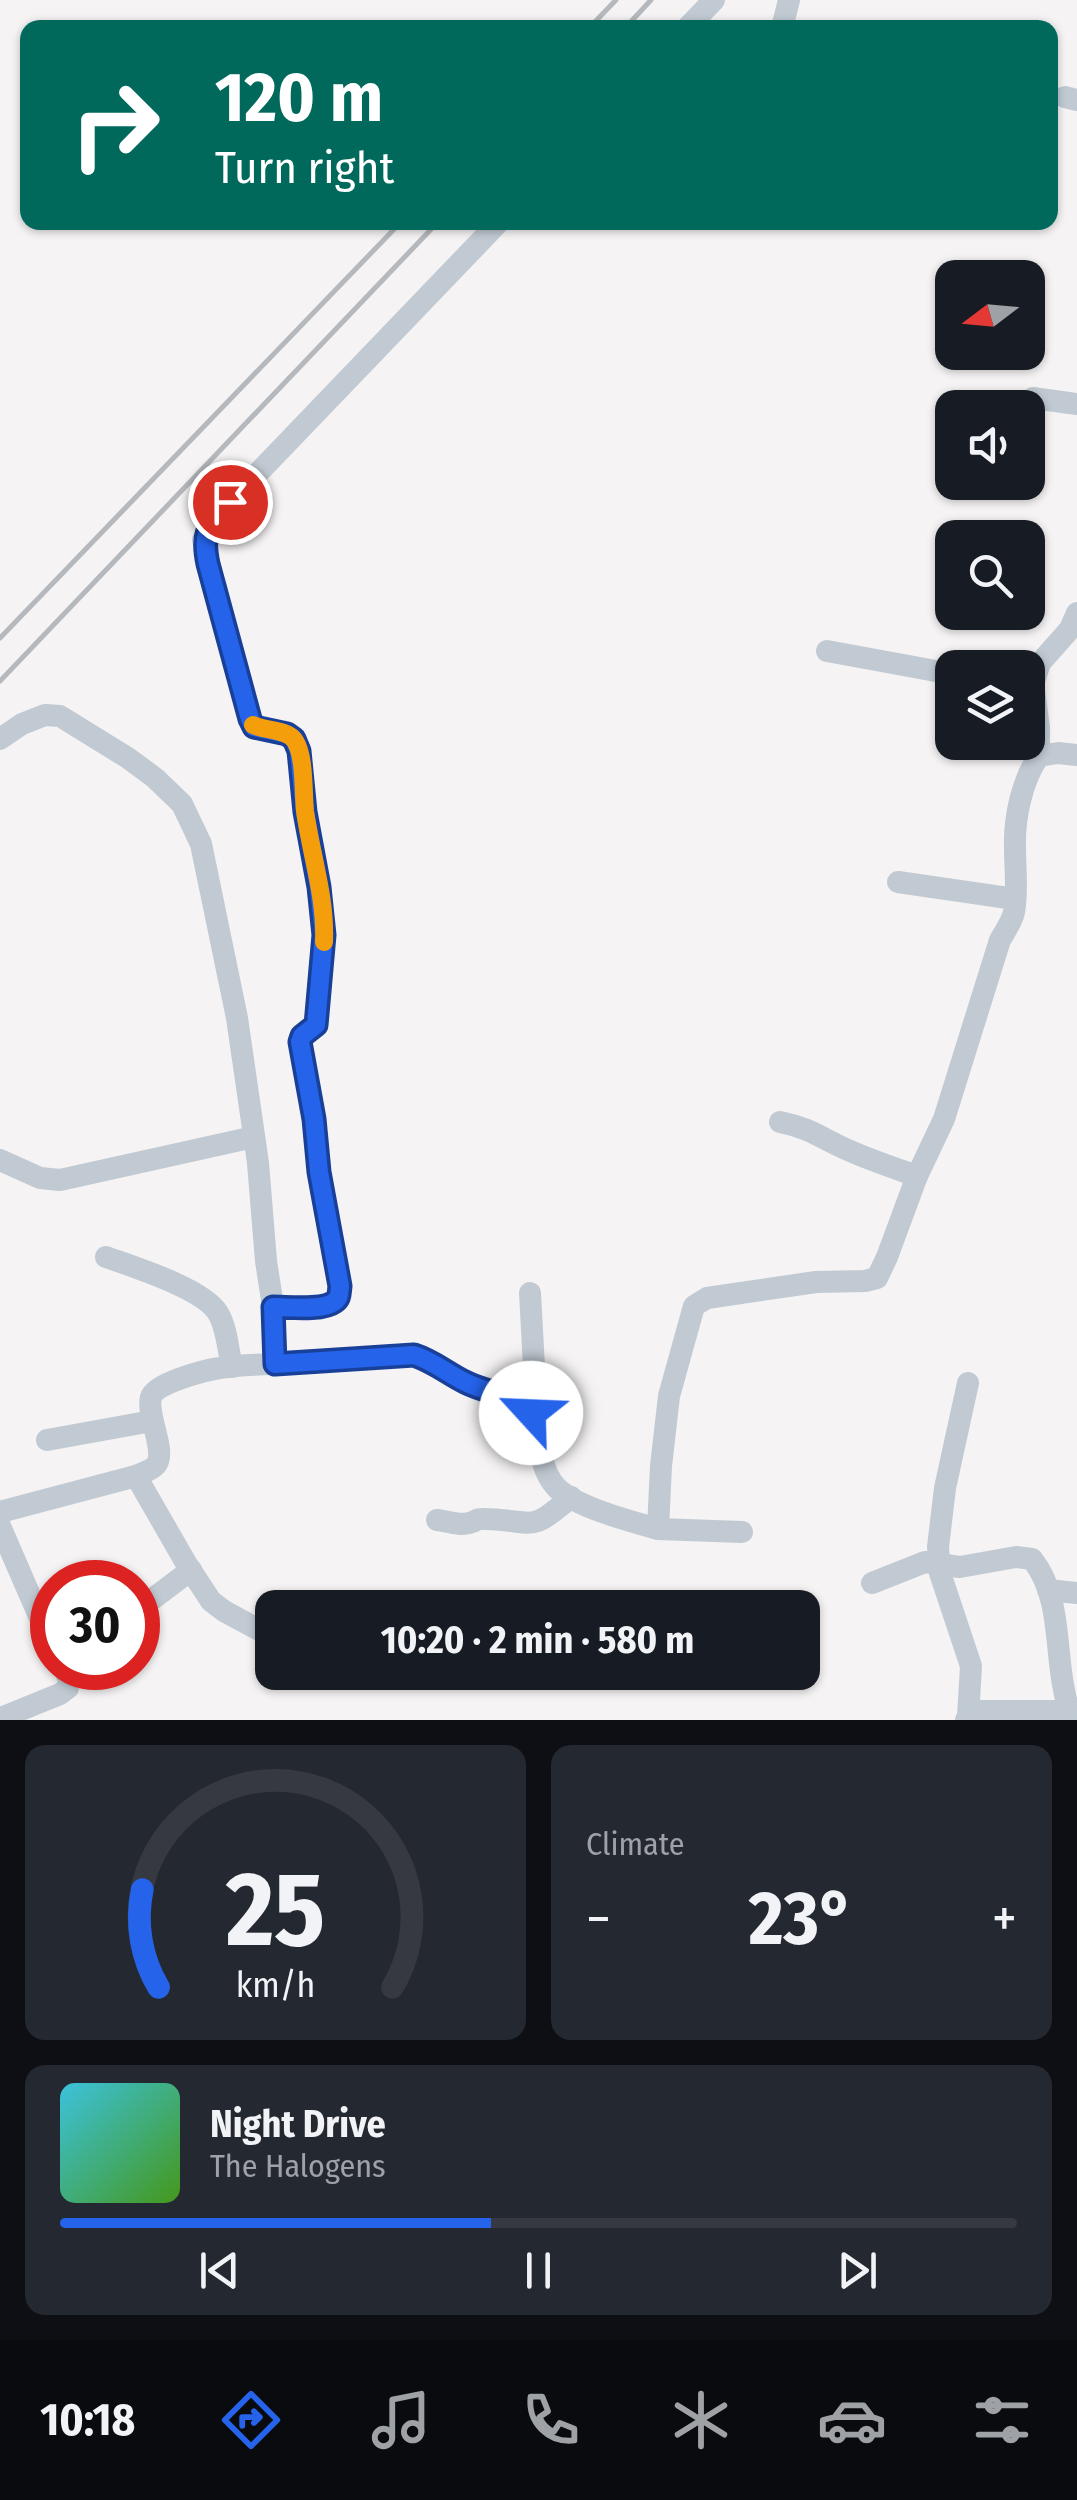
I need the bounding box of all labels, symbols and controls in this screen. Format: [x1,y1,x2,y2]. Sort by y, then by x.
text: 120 m [215,56,383,140]
icon: right [50,60,180,190]
text: Turn right [215,141,394,195]
north arrow [935,260,1045,370]
map controls [935,260,1045,760]
button: sound [935,390,1045,500]
pin [188,460,273,545]
icon: arrive [203,475,258,530]
button: search [935,520,1045,630]
button: layers [935,650,1045,760]
position arrow [479,1361,583,1465]
speed limit sign: 30 [30,1560,160,1690]
text: 10:20 · 2 min · 580 m [381,1617,694,1663]
text: Climate [586,1825,685,1863]
text: 25 [225,1848,325,1973]
text: 23° [749,1874,854,1964]
text: − [586,1886,611,1952]
text: + [992,1886,1017,1952]
text: km/h [236,1964,315,2006]
text: Night Drive [210,2101,386,2147]
text: The Halogens [210,2147,386,2185]
icon: previous [192,2243,247,2298]
icon: pause [511,2243,566,2298]
icon: next [830,2243,885,2298]
icon: directions [216,2385,286,2455]
icon: music [366,2385,436,2455]
icon: phone [516,2385,586,2455]
icon: climate [666,2385,736,2455]
icon: car [817,2385,887,2455]
icon: filters [967,2385,1037,2455]
text: 10:18 [40,2393,135,2447]

